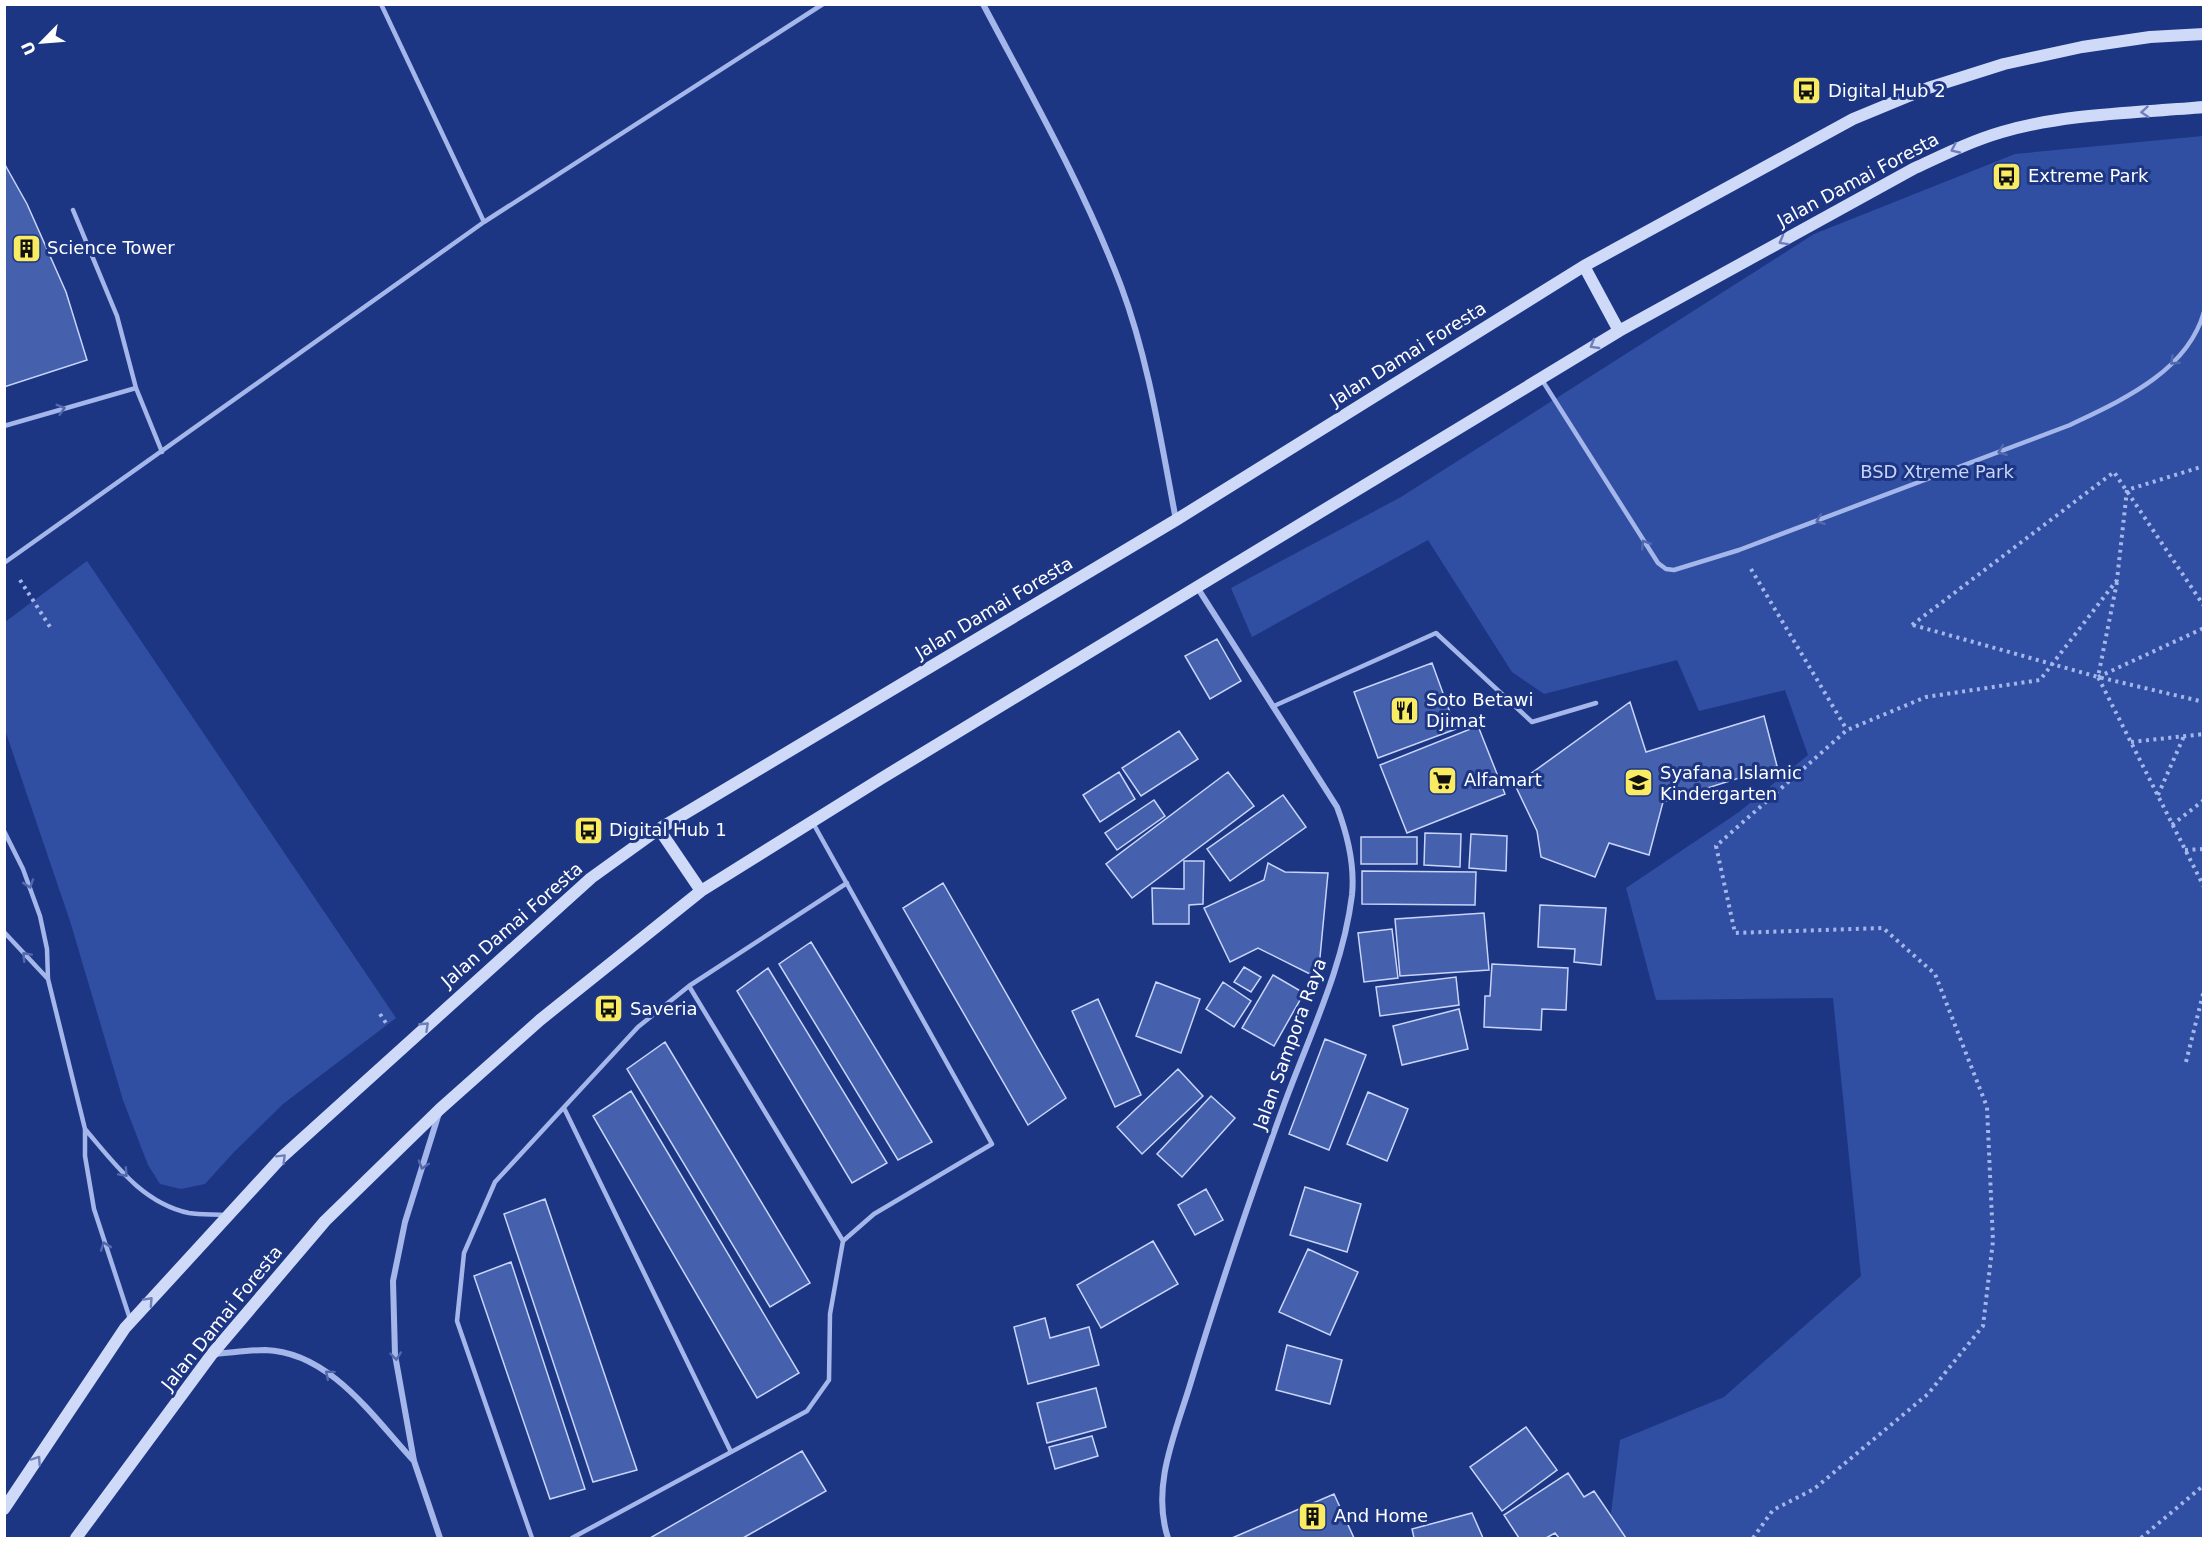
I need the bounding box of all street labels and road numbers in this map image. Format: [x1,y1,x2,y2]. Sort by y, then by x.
street label: Jalan Damai Foresta [1773,128,1942,232]
street label: Jalan Damai Foresta [1325,297,1490,411]
street label: Jalan Damai Foresta [910,552,1076,663]
street label: Jalan Damai Foresta [436,858,586,992]
street label: Jalan Sampora Raya [1248,955,1330,1133]
street label: Jalan Damai Foresta [156,1241,286,1395]

